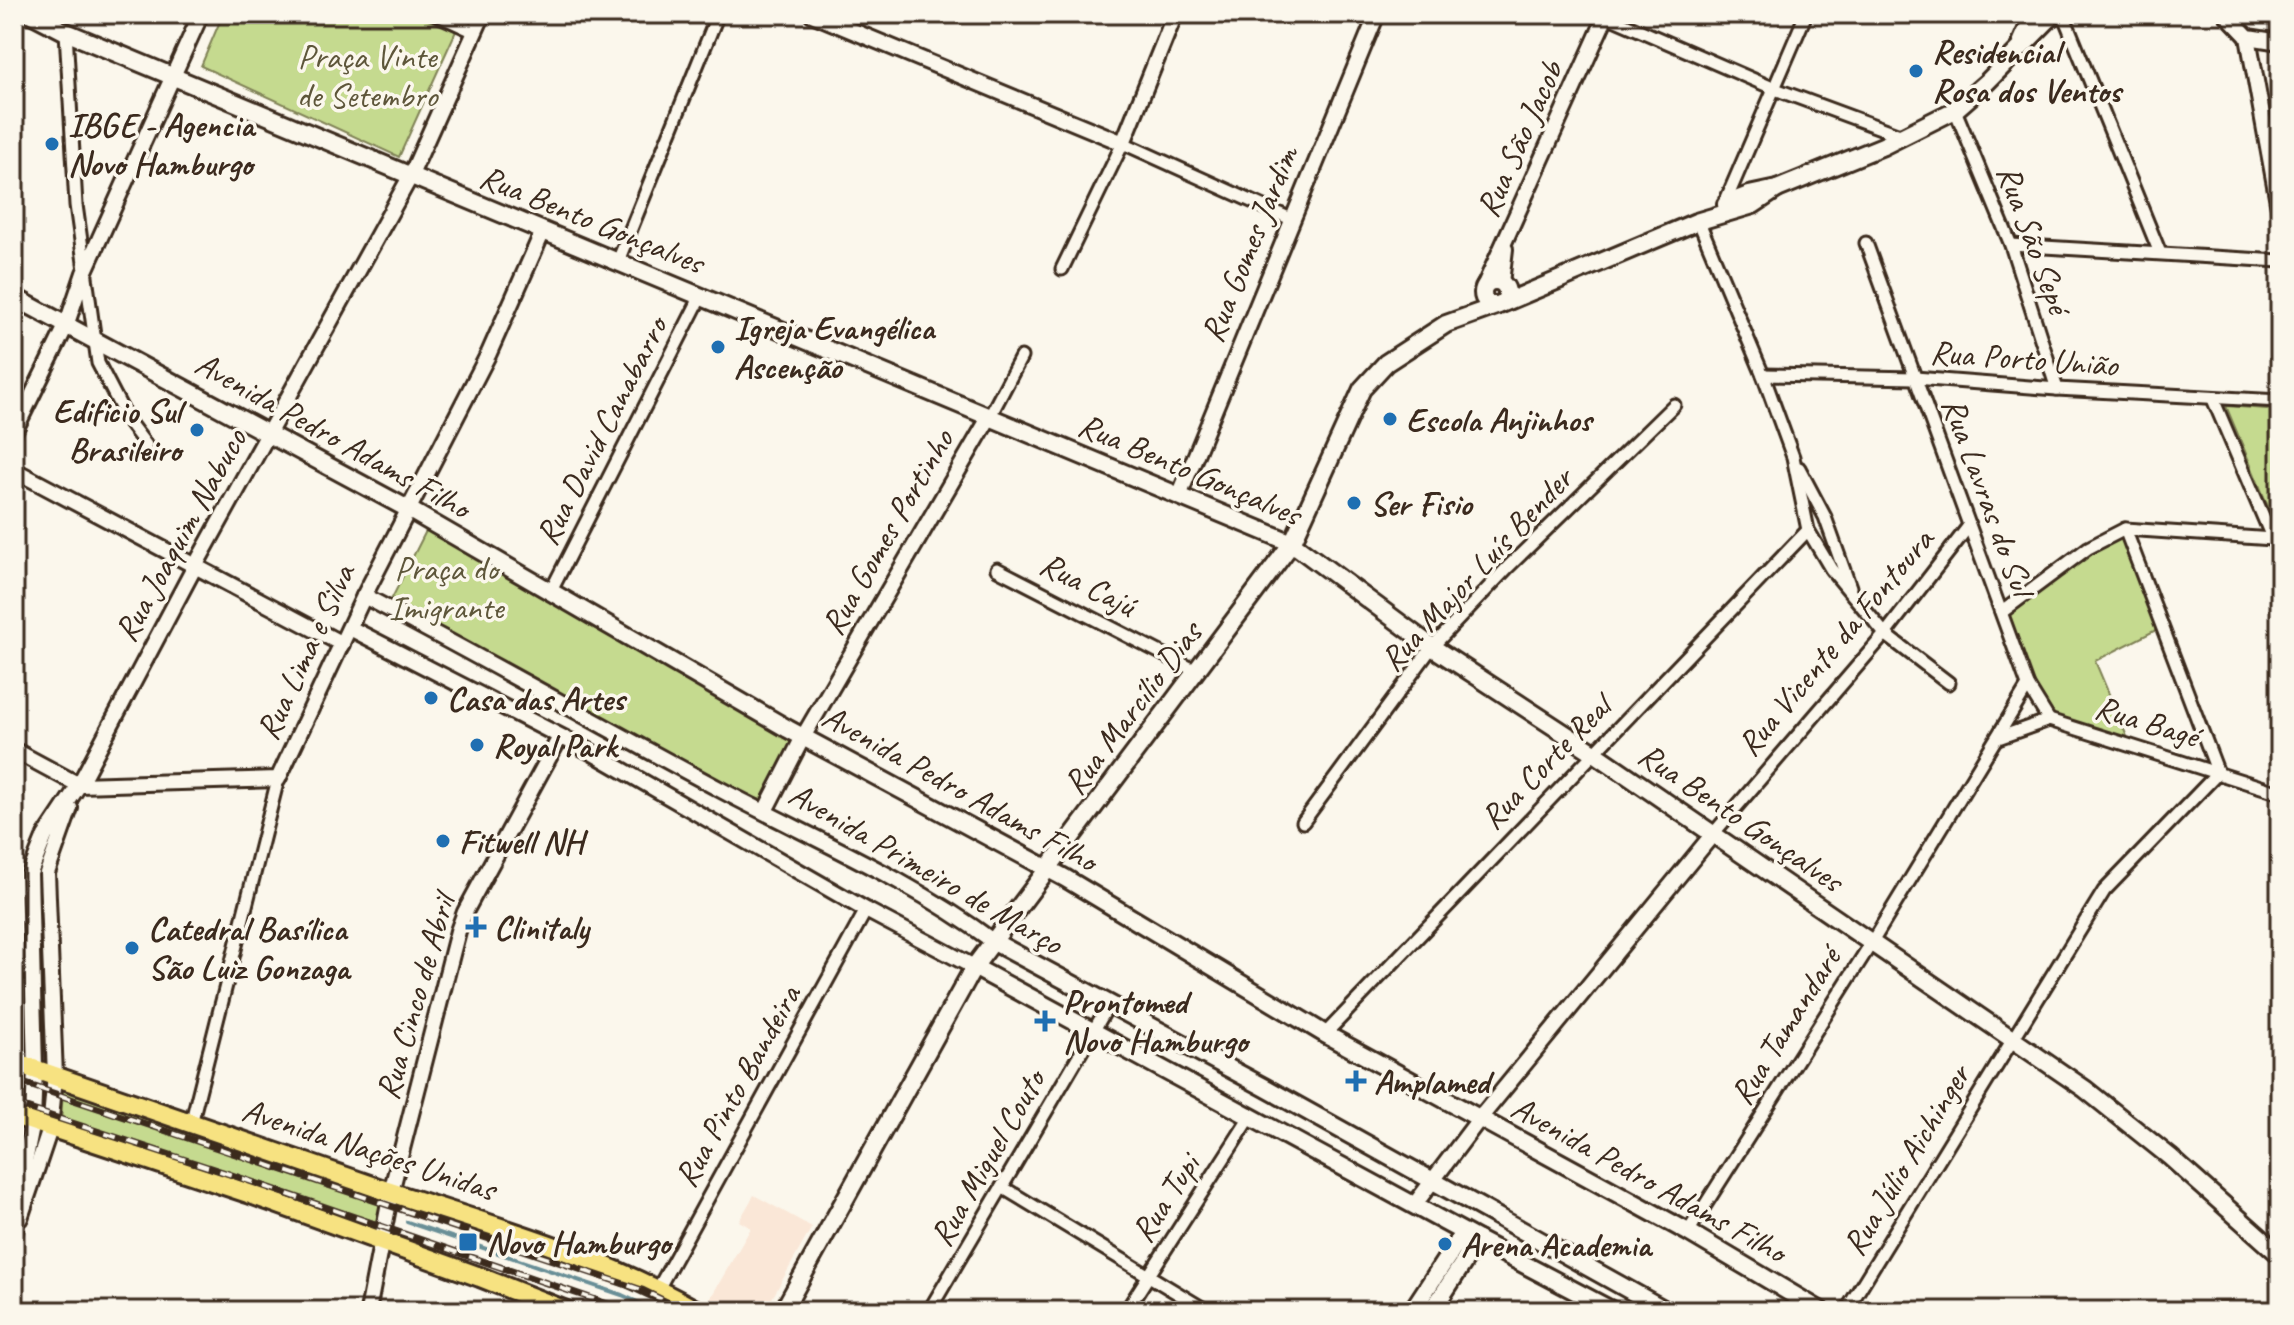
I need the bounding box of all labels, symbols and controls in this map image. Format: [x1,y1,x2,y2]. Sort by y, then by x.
place label: Residencial Rosa dos Ventos [1932,30,2124,112]
park label: Praça Vinte de Setembro [297,35,439,117]
street label: Rua São Jacob [1466,52,1573,224]
marker: Residencial Rosa dos Ventos [1907,62,1925,80]
place label: IBGE - Agencia Novo Hamburgo [68,103,257,185]
marker: IBGE - Agencia Novo Hamburgo [43,135,61,153]
street label: Rua Gomes Jardim [1190,138,1309,348]
street label: Rua Bento Gonçalves [474,155,713,285]
street label: Rua São Sepé [1987,159,2082,324]
street label: Rua David Canabarro [525,306,679,552]
place label: Igreja Evangélica Ascenção [734,306,937,388]
street label: Rua Porto União [1929,330,2121,386]
marker: Igreja Evangélica Ascenção [709,338,727,356]
street label: Avenida Pedro Adams Filho [188,342,481,530]
place label: Edificio Sul Brasileiro [53,389,187,471]
street label: Rua Lavras do Sul [1932,392,2046,606]
place label: Escola Anjinhos [1406,398,1594,441]
street label: Rua Bento Gonçalves [1072,403,1311,537]
marker: Escola Anjinhos [1381,410,1399,428]
street label: Rua Joaquim Nabuco [104,419,257,649]
street label: Rua Gomes Portinho [811,420,964,642]
marker: Edificio Sul Brasileiro [188,421,206,439]
street label: Rua Major Luís Bender [1370,455,1584,680]
place label: Ser Fisio [1370,482,1474,525]
marker: Ser Fisio [1345,494,1363,512]
street label: Rua Vicente da Fontoura [1727,518,1944,765]
street label: Rua Cajú [1033,542,1145,627]
park label: Praça do Imigrante [389,547,505,629]
street label: Rua Lima e Silva [246,555,365,747]
street label: Rua Marcílio Dias [1053,610,1213,803]
place label: Casa das Artes [447,677,627,720]
street label: Rua Corte Real [1470,681,1624,838]
street label: Rua Bagé [2090,685,2209,759]
marker: Casa das Artes [422,689,440,707]
street label: Avenida Pedro Adams Filho [815,695,1108,883]
place label: Royal Park [493,724,620,767]
street label: Rua Bento Gonçalves [1630,733,1854,903]
marker: Royal Park [468,736,486,754]
street label: Avenida Primeiro de Março [781,772,1072,965]
place label: Fitwell NH [459,820,588,863]
marker: Fitwell NH [434,832,452,850]
street label: Rua Cinco de Abril [365,884,466,1104]
place label: Clinitaly [494,906,591,949]
place label: Catedral Basílica São Luiz Gonzaga [148,907,352,989]
marker: Clinitaly [465,916,487,938]
street label: Rua Tamandaré [1720,935,1853,1113]
marker: Catedral Basílica São Luiz Gonzaga [123,939,141,957]
street label: Rua Pinto Bandeira [664,976,811,1194]
place label: Prontomed Novo Hamburgo [1063,980,1251,1062]
marker: Prontomed Novo Hamburgo [1034,1010,1056,1032]
street label: Rua Júlio Aichinger [1832,1054,1981,1263]
street label: Rua Miguel Couto [919,1059,1057,1254]
place label: Amplamed [1374,1060,1495,1103]
marker: Amplamed [1345,1070,1367,1092]
street label: Avenida Pedro Adams Filho [1504,1086,1797,1274]
street label: Avenida Nações Unidas [237,1088,504,1211]
street label: Rua Tupi [1121,1143,1211,1250]
place label: Novo Hamburgo [486,1221,674,1264]
place label: Arena Academia [1461,1223,1654,1266]
marker: Novo Hamburgo [457,1231,479,1253]
marker: Arena Academia [1436,1235,1454,1253]

